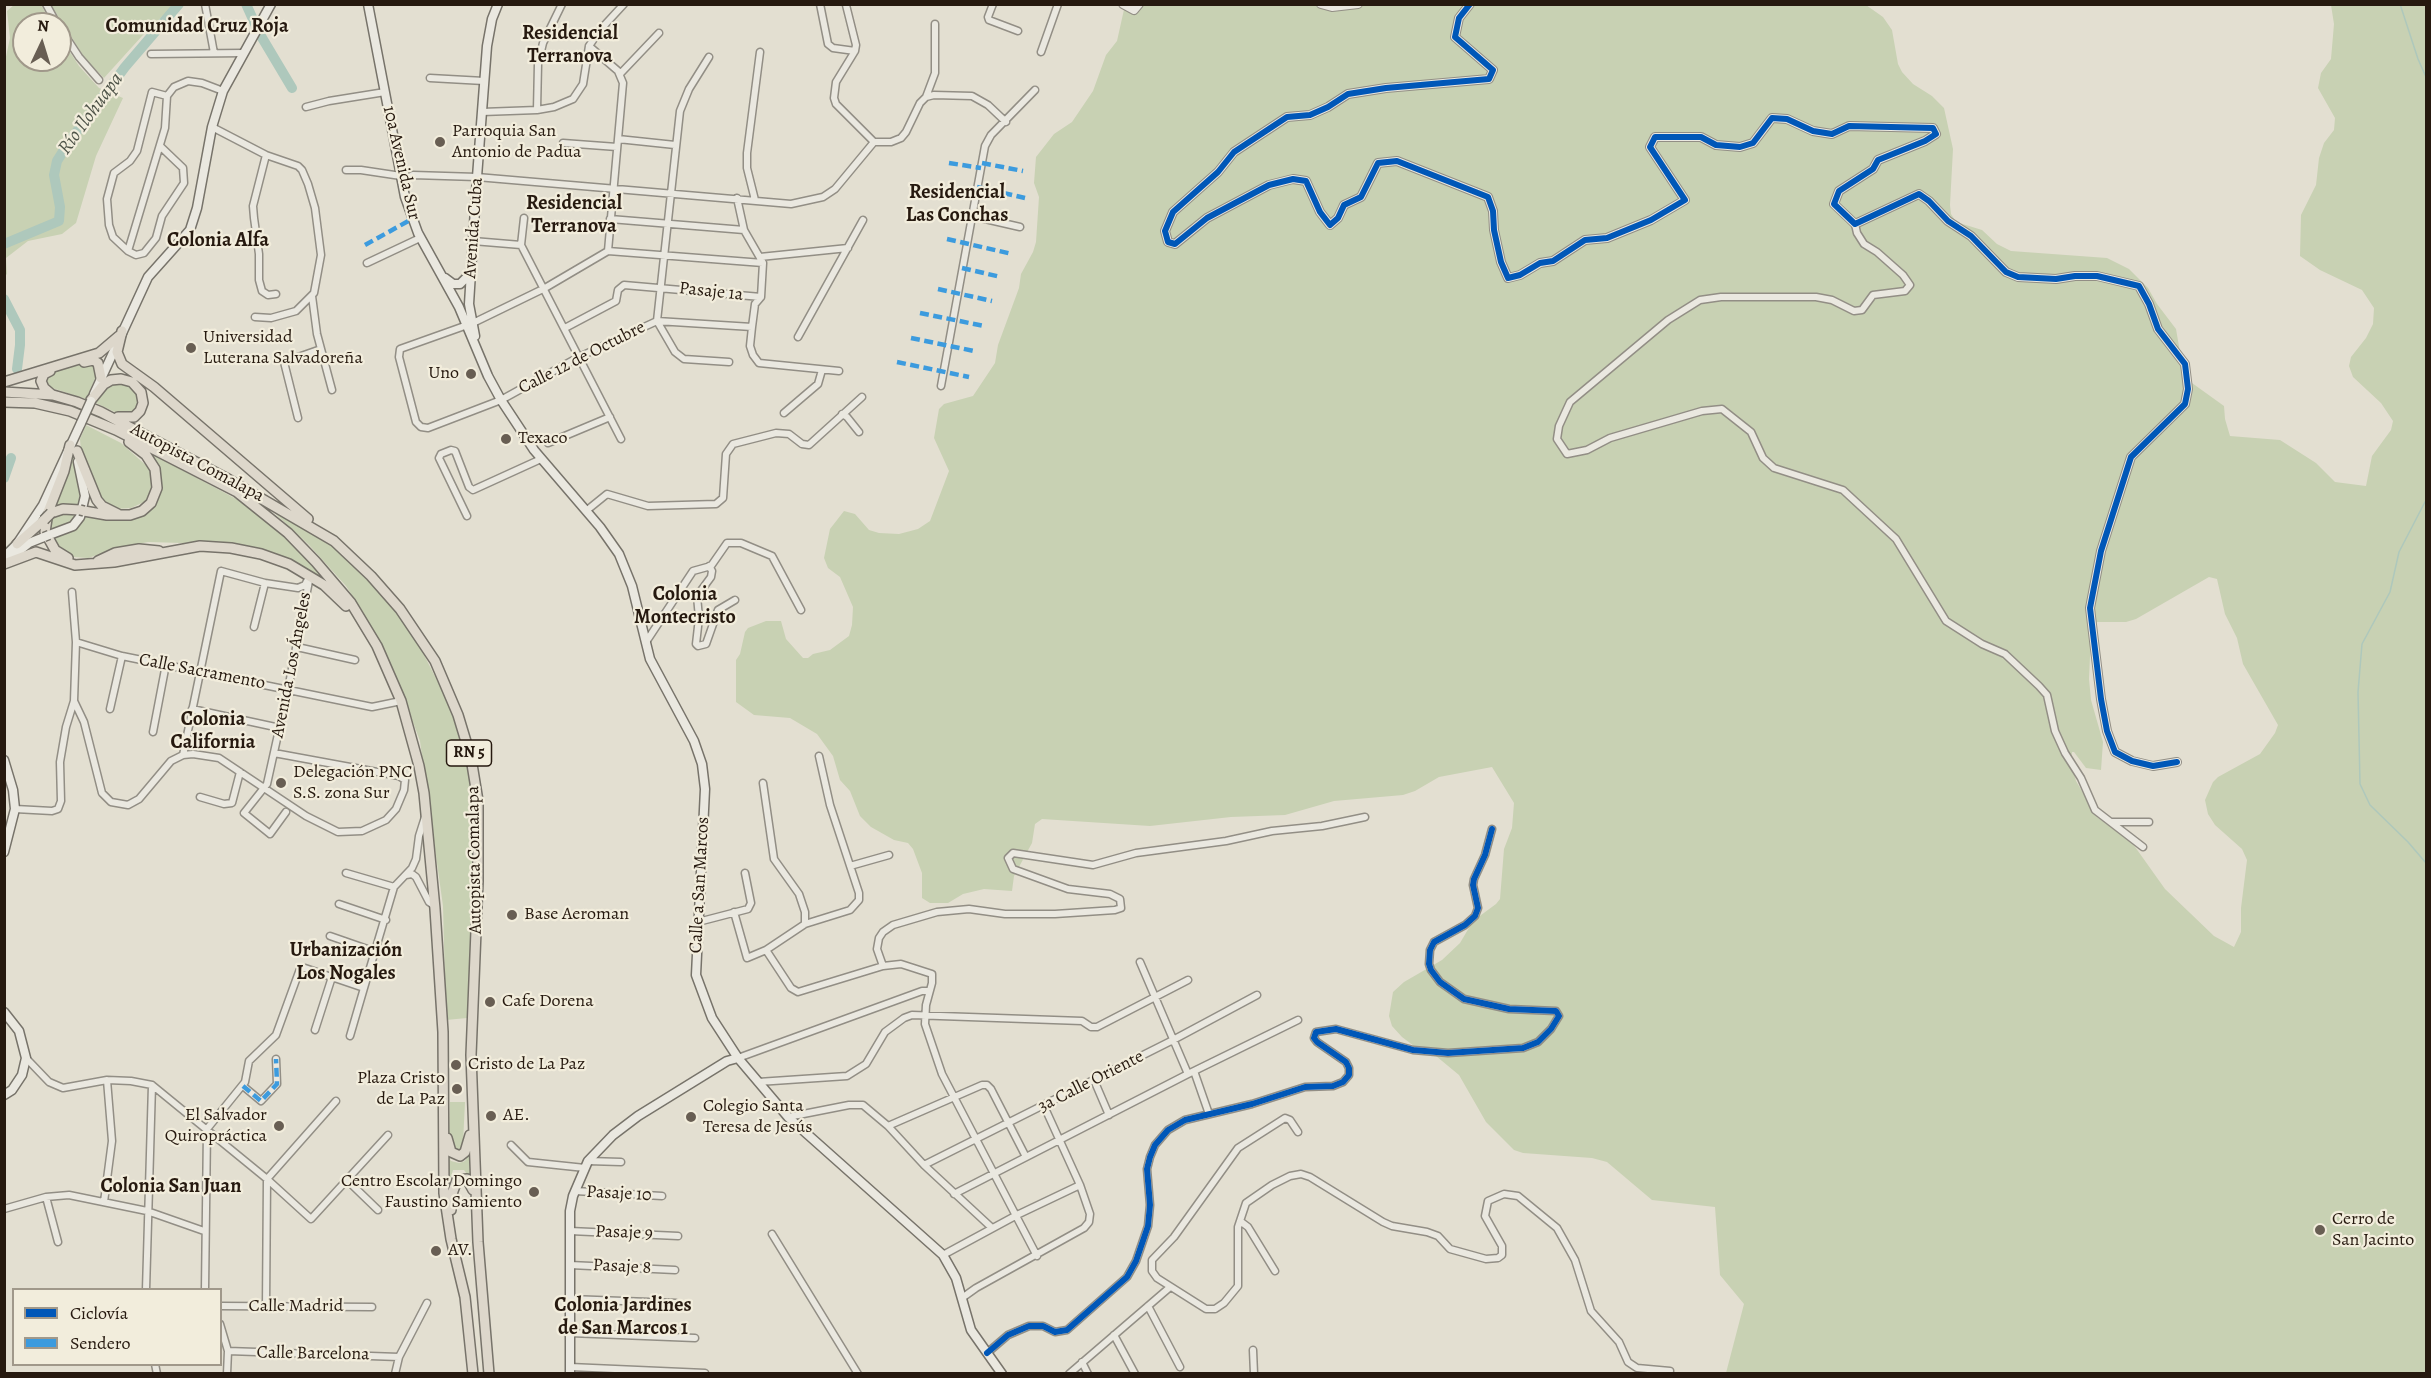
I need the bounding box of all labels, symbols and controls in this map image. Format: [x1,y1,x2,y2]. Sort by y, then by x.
north arrow [12,12,72,72]
text: N [37,15,50,37]
district label: Comunidad Cruz Roja [105,15,289,39]
district label: Residencial Terranova [522,22,618,69]
water label: Río Ilohuapa [53,68,129,160]
street label: 10a Avenida Sur [377,104,425,222]
place label: Parroquia San Antonio de Padua [452,121,581,164]
marker: Parroquia San Antonio de Padua [433,135,447,149]
street label: Avenida Cuba [460,177,488,279]
district label: Residencial Las Conchas [906,181,1008,228]
district label: Residencial Terranova [526,192,622,239]
district label: Colonia Alfa [167,229,269,253]
street label: Pasaje 1a [678,278,744,306]
street label: Calle 12 de Octubre [515,317,649,399]
place label: Universidad Luterana Salvadoreña [203,327,363,370]
marker: Universidad Luterana Salvadoreña [184,341,198,355]
place label: Uno [428,363,459,385]
marker: Uno [464,367,478,381]
street label: Autopista Comalapa [126,419,268,507]
place label: Texaco [518,428,567,450]
marker: Texaco [499,432,513,446]
district label: Colonia Montecristo [634,583,736,630]
street label: Avenida Los Ángeles [267,590,317,740]
street label: Calle Sacramento [137,649,267,695]
district label: Colonia California [171,708,255,755]
road number: RN 5 [446,740,492,766]
place label: Delegación PNC S.S. zona Sur [293,762,412,804]
marker: Delegación PNC S.S. zona Sur [274,776,288,790]
street label: Autopista Comalapa [463,786,487,934]
street label: Calle a San Marcos [686,816,714,954]
place label: Base Aeroman [524,904,629,926]
marker: Base Aeroman [505,908,519,922]
district label: Urbanización Los Nogales [290,939,402,986]
place label: Cafe Dorena [502,991,594,1013]
marker: Cafe Dorena [483,995,497,1009]
street label: 3a Calle Oriente [1034,1046,1148,1118]
place label: Cristo de La Paz [468,1054,585,1076]
marker: Cristo de La Paz [449,1058,463,1072]
place label: Plaza Cristo de La Paz [357,1068,445,1110]
marker: Plaza Cristo de La Paz [450,1082,464,1096]
place label: Colegio Santa Teresa de Jesús [703,1096,813,1138]
place label: El Salvador Quiropráctica [165,1105,267,1148]
place label: AE. [503,1105,530,1127]
marker: AE. [484,1109,498,1123]
marker: Colegio Santa Teresa de Jesús [684,1110,698,1124]
marker: El Salvador Quiropráctica [272,1119,286,1133]
place label: Centro Escolar Domingo Faustino Samiento [341,1171,522,1214]
district label: Colonia San Juan [100,1175,242,1199]
street label: Pasaje 10 [586,1182,652,1206]
marker: Centro Escolar Domingo Faustino Samiento [527,1185,541,1199]
place label: Cerro de San Jacinto [2332,1209,2414,1252]
street label: Pasaje 9 [595,1221,653,1245]
marker: Cerro de San Jacinto [2313,1223,2327,1237]
place label: AV. [448,1240,472,1262]
marker: AV. [429,1244,443,1258]
street label: Pasaje 8 [592,1255,652,1279]
legend [12,1288,222,1366]
district label: Colonia Jardines de San Marcos 1 [554,1294,692,1341]
street label: Calle Madrid [249,1296,343,1318]
text: Ciclovía [70,1301,128,1325]
text: Sendero [70,1331,131,1355]
street label: Calle Barcelona [256,1342,370,1366]

